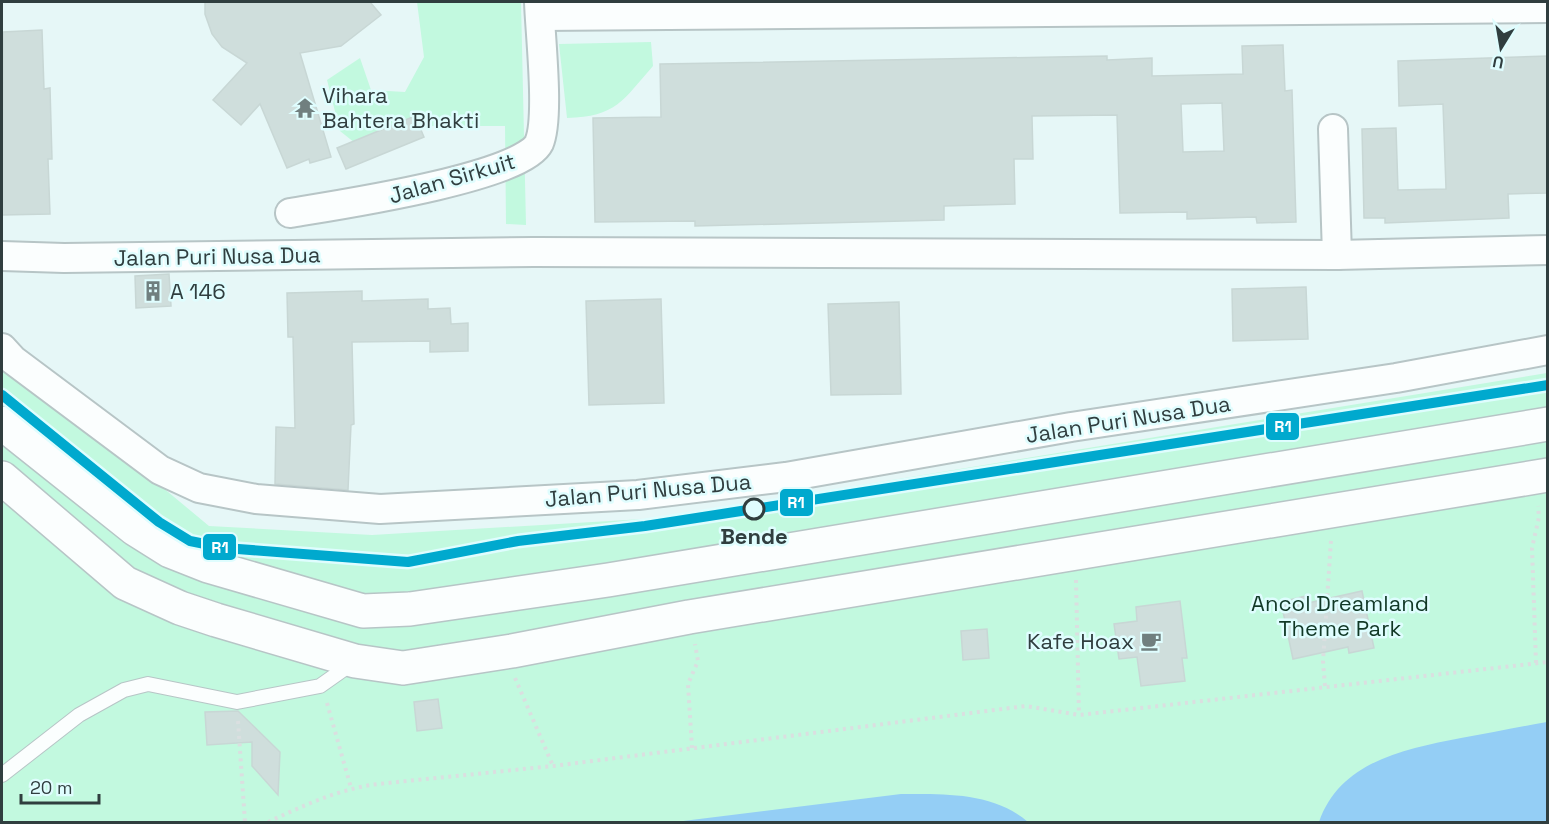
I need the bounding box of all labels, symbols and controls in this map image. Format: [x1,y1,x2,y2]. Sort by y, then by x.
north arrow [1471,18,1531,78]
text: U [1491,51,1506,74]
place label: Vihara Bahtera Bhakti [322,81,479,134]
temple icon: Vihara Bahtera Bhakti [293,96,317,120]
street label: Jalan Sirkuit [386,147,518,209]
street label: Jalan Puri Nusa Dua [113,240,321,272]
place label: A 146 [170,277,226,305]
building icon: A 146 [141,279,165,303]
street label: Jalan Puri Nusa Dua [1024,389,1233,449]
line badge: R1 [1265,412,1300,441]
text: R1 [1274,416,1292,437]
street label: Jalan Puri Nusa Dua [544,467,753,513]
line badge: R1 [779,488,814,517]
text: R1 [787,492,805,513]
marker: Bende [743,498,765,520]
place label: Bende [720,522,788,550]
line badge: R1 [202,533,237,561]
text: R1 [211,537,229,558]
park label: Ancol Dreamland Theme Park [1251,589,1429,642]
place label: Kafe Hoax [1027,627,1134,655]
cafe icon: Kafe Hoax [1139,629,1163,653]
scale bar [21,767,99,805]
text: 20 m [30,776,73,799]

